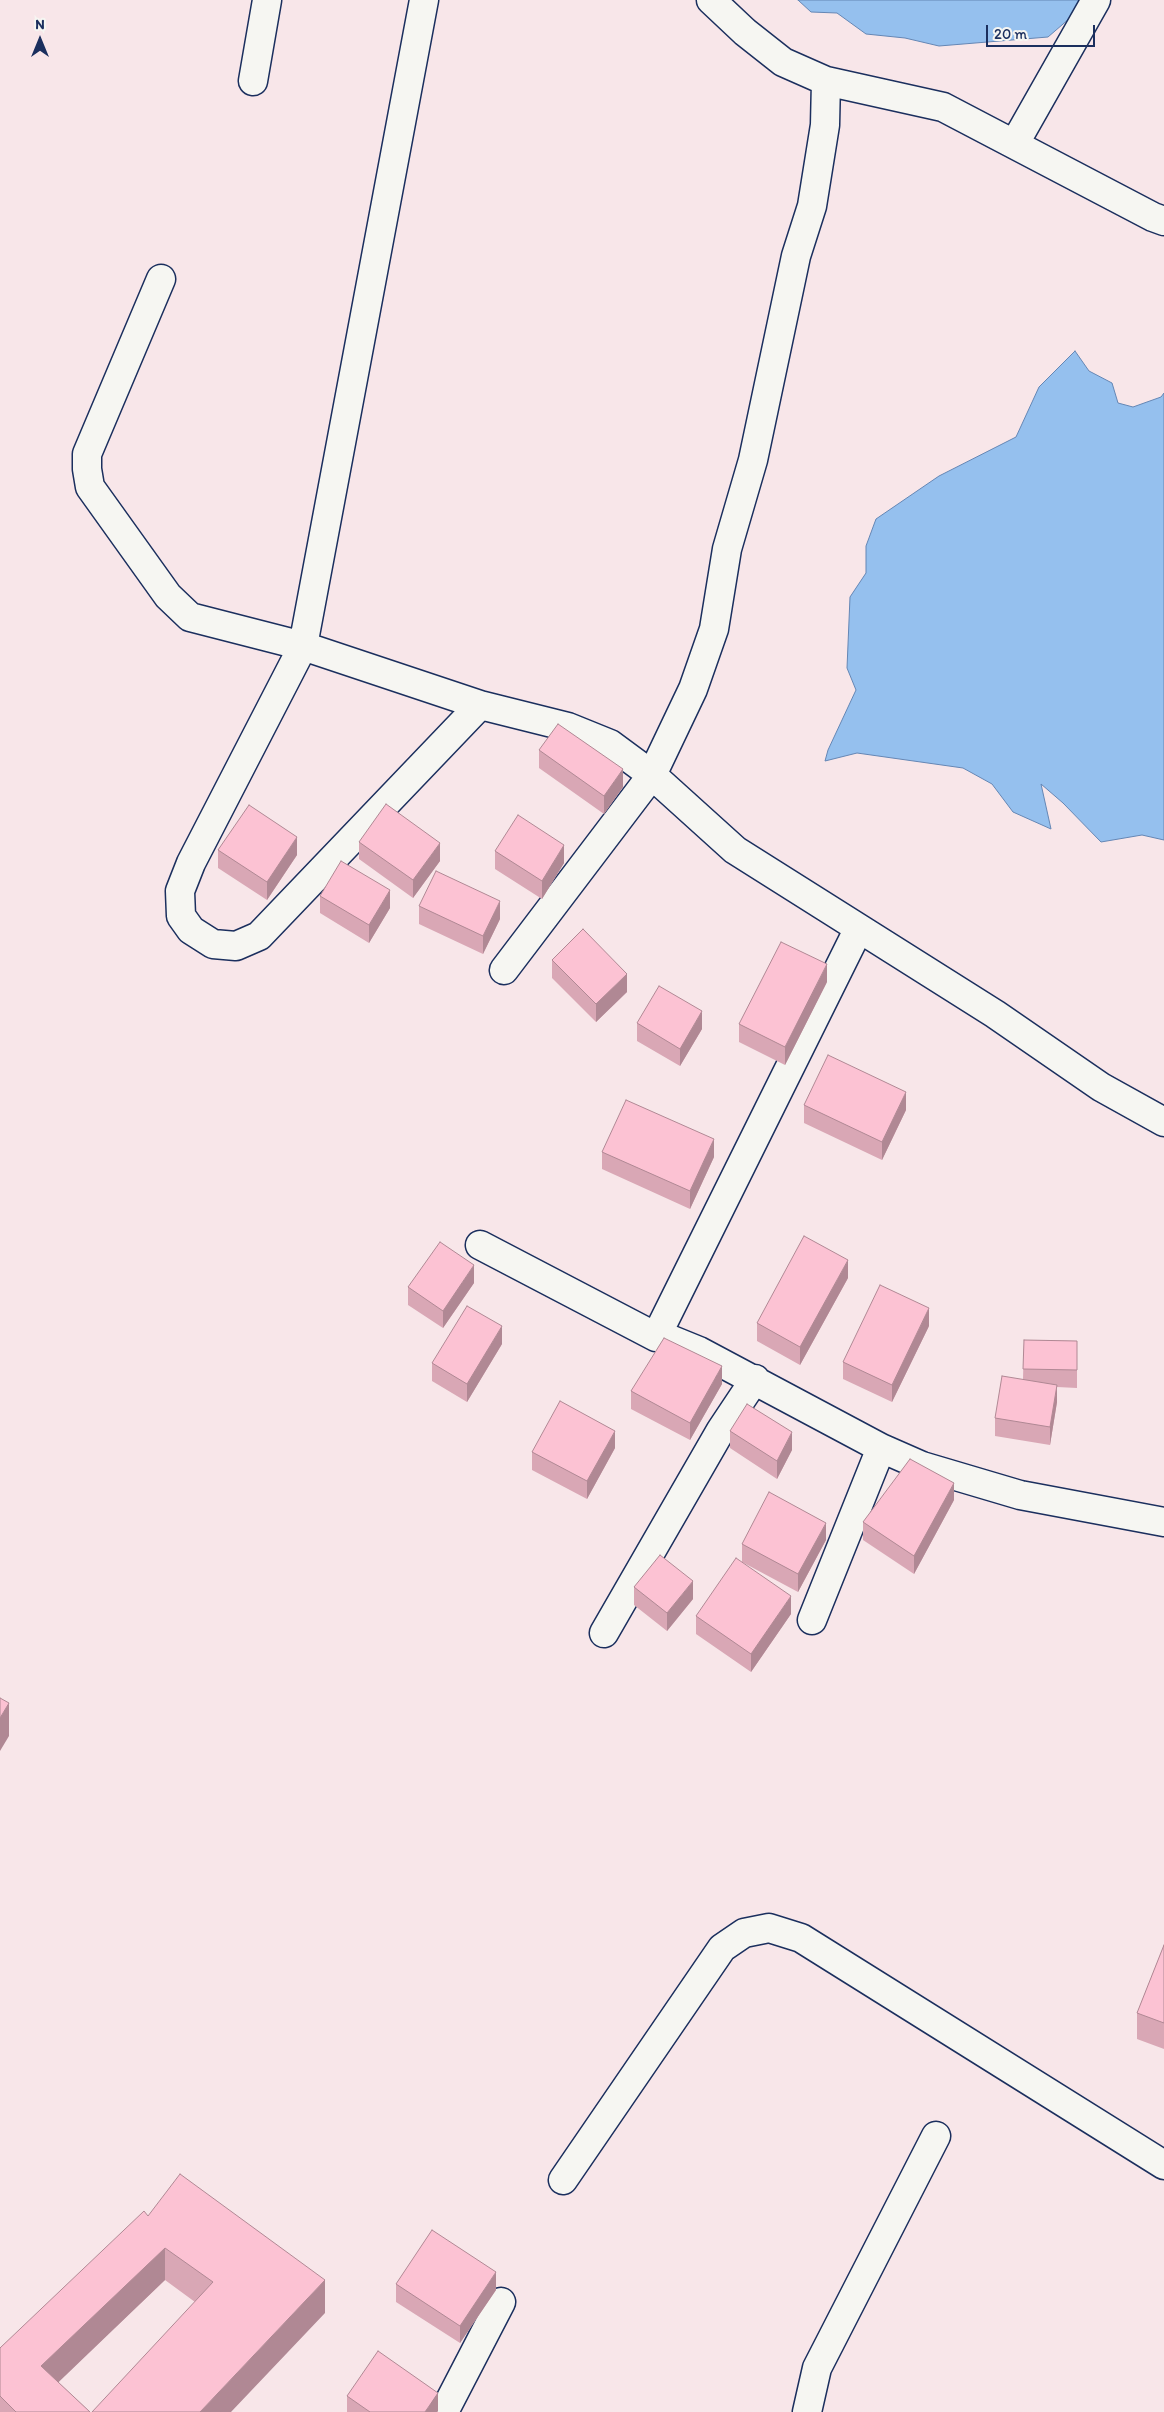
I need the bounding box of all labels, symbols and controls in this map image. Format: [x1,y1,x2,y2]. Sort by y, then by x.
north arrow [15,15,65,65]
scale bar [989,15,1098,47]
text: N [35,16,45,33]
text: 20 m [994,25,1027,43]

